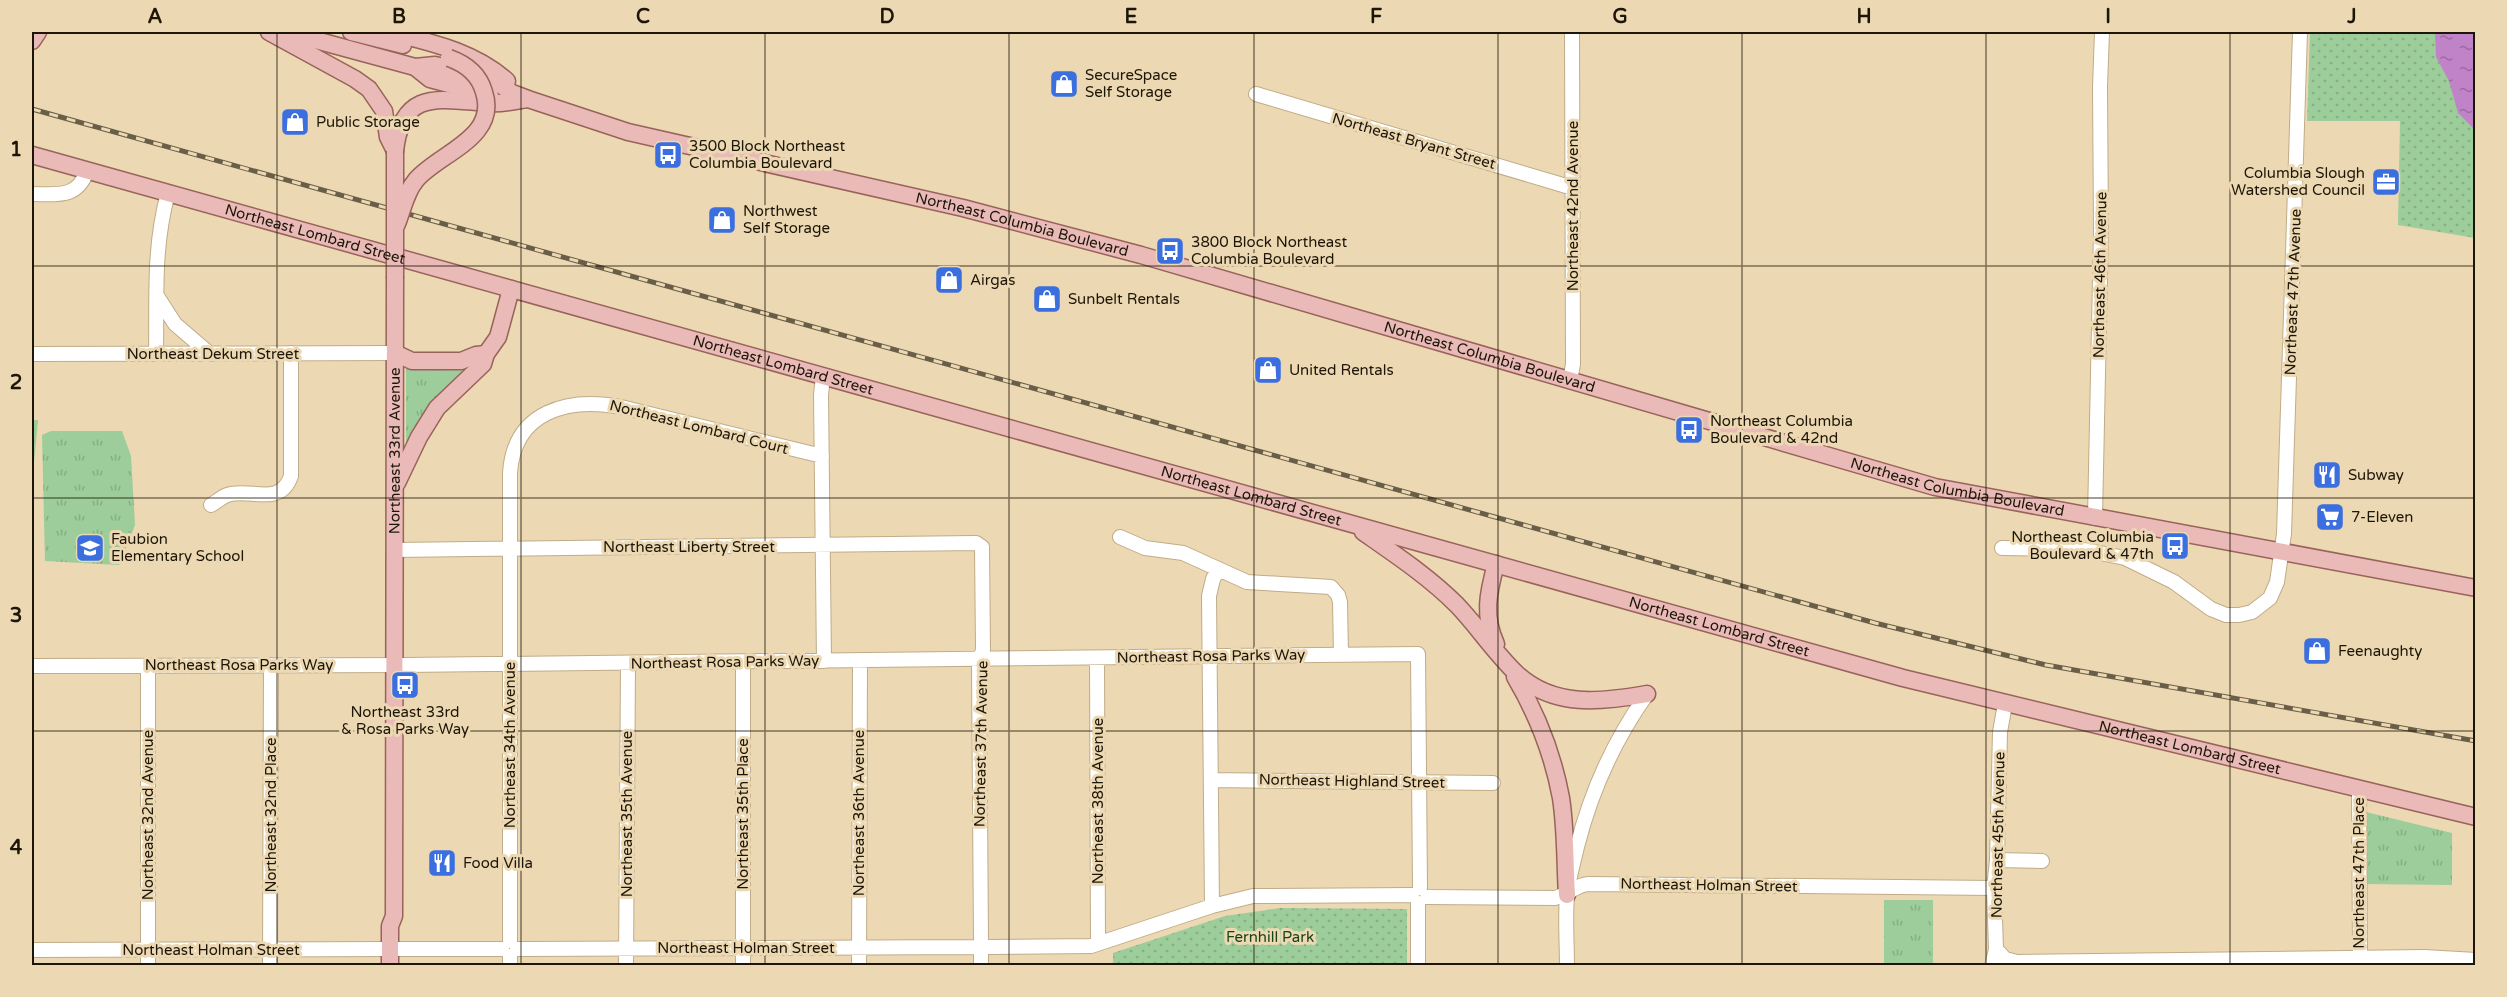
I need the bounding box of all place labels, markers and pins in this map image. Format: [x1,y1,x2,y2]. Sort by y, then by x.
place label: SecureSpace Self Storage [1085,66,1177,101]
shop icon: SecureSpace Self Storage [1048,68,1080,100]
shop icon: Public Storage [279,106,311,138]
place label: Public Storage [316,113,420,131]
place label: 3500 Block Northeast Columbia Boulevard [689,137,845,172]
bus stop icon: 3500 Block Northeast Columbia Boulevard [652,139,684,171]
place label: Columbia Slough Watershed Council [2231,164,2365,199]
office icon: Columbia Slough Watershed Council [2370,166,2402,198]
place label: Northwest Self Storage [743,202,830,237]
shop icon: Northwest Self Storage [706,204,738,236]
place label: 3800 Block Northeast Columbia Boulevard [1191,233,1347,268]
bus stop icon: 3800 Block Northeast Columbia Boulevard [1154,235,1186,267]
shop icon: Airgas [933,264,965,296]
place label: Airgas [970,271,1015,289]
shop icon: Sunbelt Rentals [1031,283,1063,315]
place label: Sunbelt Rentals [1068,290,1180,308]
shop icon: United Rentals [1252,354,1284,386]
place label: United Rentals [1289,361,1394,379]
place label: Northeast Columbia Boulevard & 42nd [1710,412,1853,447]
bus stop icon: Northeast Columbia Boulevard & 42nd [1673,414,1705,446]
restaurant icon: Subway [2311,459,2343,491]
place label: Subway [2348,466,2404,484]
supermarket icon: 7-Eleven [2314,501,2346,533]
place label: 7-Eleven [2351,508,2413,526]
place label: Northeast Columbia Boulevard & 47th [2011,528,2154,563]
place label: Faubion Elementary School [111,530,244,565]
bus stop icon: Northeast Columbia Boulevard & 47th [2159,530,2191,562]
school or university icon: Faubion Elementary School [74,532,106,564]
shop icon: Feenaughty [2301,635,2333,667]
place label: Feenaughty [2338,642,2422,660]
bus stop icon: Northeast 33rd & Rosa Parks Way [389,669,421,701]
place label: Northeast 33rd & Rosa Parks Way [341,703,469,738]
restaurant icon: Food Villa [426,847,458,879]
place label: Food Villa [463,854,533,872]

